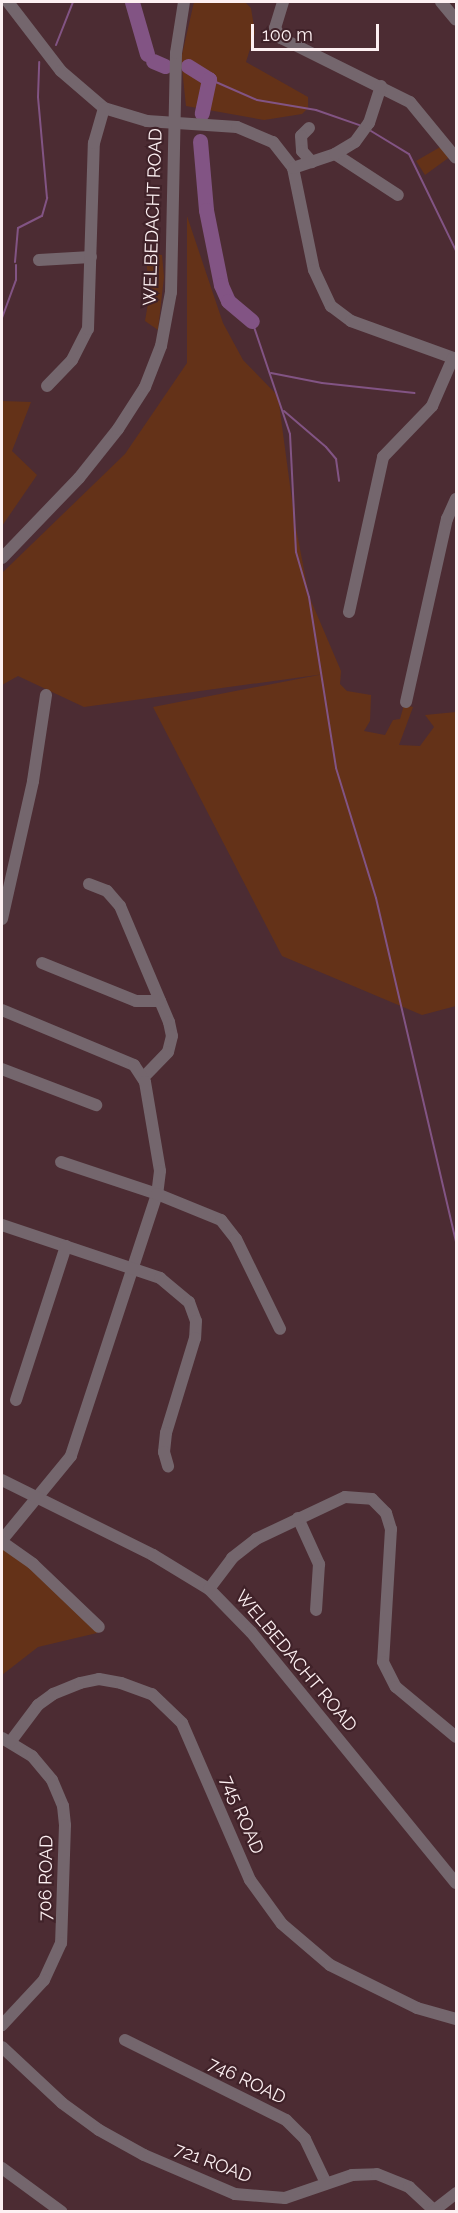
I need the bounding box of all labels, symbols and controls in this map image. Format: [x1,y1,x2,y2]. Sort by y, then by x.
scale bar [254,12,382,50]
text: 100 m [262,24,313,45]
street label: WELBEDACHT ROAD [139,127,167,307]
street label: WELBEDACHT ROAD [230,1586,362,1736]
street label: 745 ROAD [216,1773,268,1857]
street label: 706 ROAD [34,1835,58,1921]
street label: 746 ROAD [205,2053,289,2109]
street label: 721 ROAD [171,2138,255,2188]

